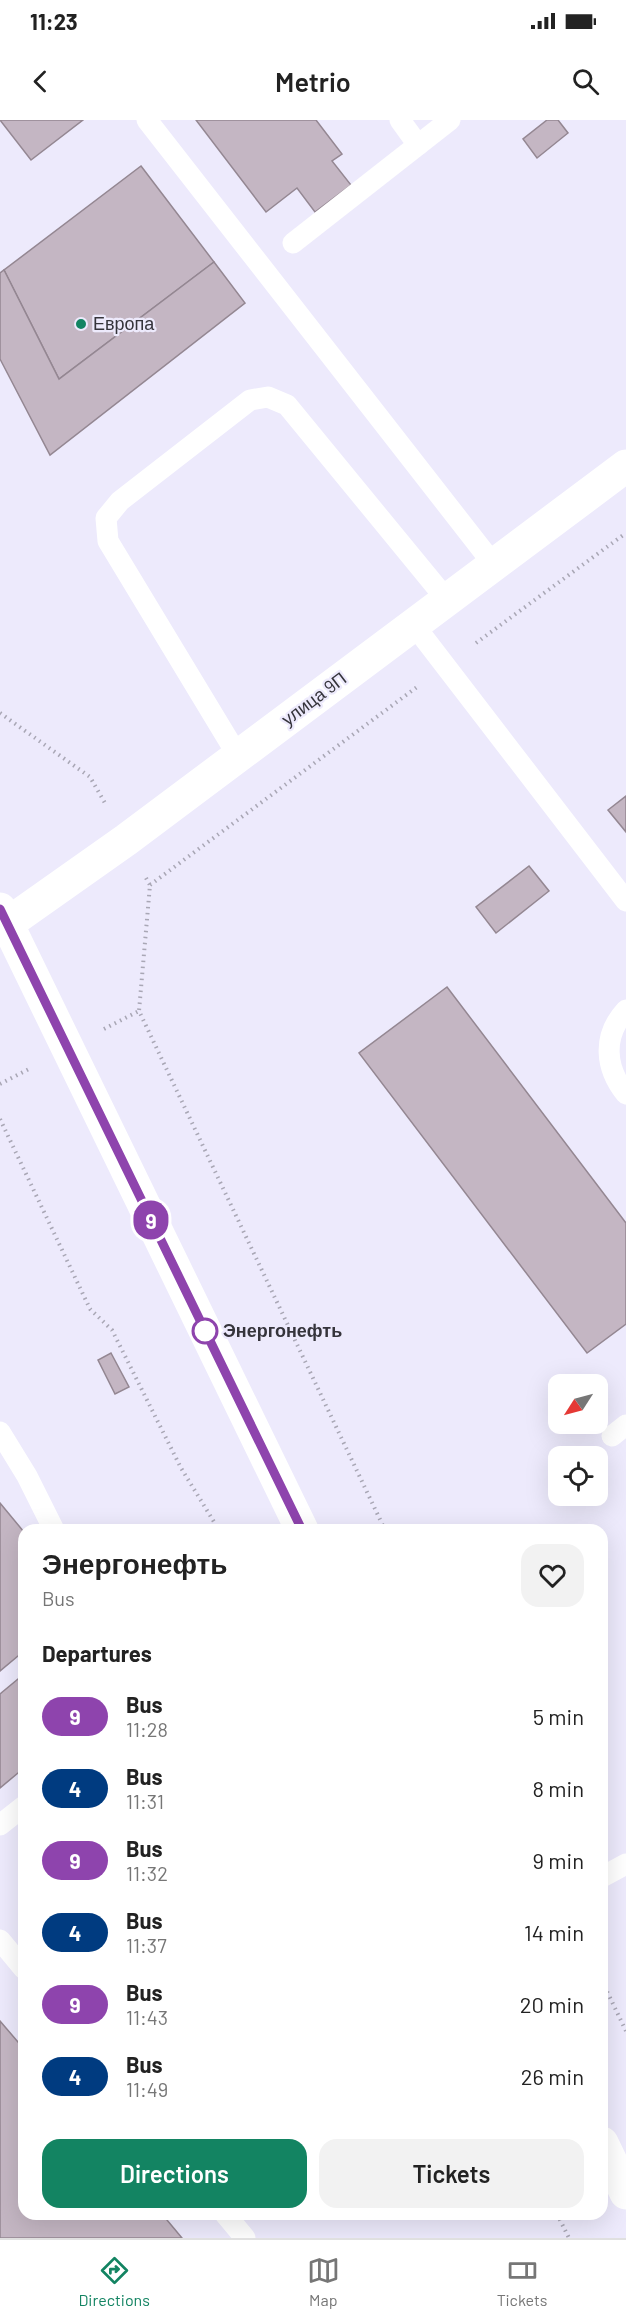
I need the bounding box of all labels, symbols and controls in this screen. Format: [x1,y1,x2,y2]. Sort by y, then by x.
text: 11:23 [30,8,78,34]
icon: back [24,65,57,98]
text: Metrio [275,65,351,97]
icon: search [569,65,602,98]
place label: Европа [93,312,155,334]
marker: Европа [74,317,88,331]
street label: улица 9П [277,667,350,730]
line badge: 9 [132,1200,170,1240]
text: 9 [145,1208,157,1233]
marker: Энергонефть [192,1318,218,1344]
place label: Энергонефть [223,1319,342,1341]
north arrow [548,1374,608,1434]
map controls [548,1374,608,1506]
button: locate [548,1446,608,1506]
button: heart [521,1544,584,1607]
text: Энергонефть [42,1546,227,1580]
text: Bus [42,1586,75,1610]
text: Departures [42,1640,152,1666]
text: Bus [126,1691,163,1717]
text: 5 min [533,1703,584,1729]
text: 9 [69,1704,81,1729]
text: 11:28 [126,1717,168,1741]
text: Bus [126,1763,163,1789]
text: 8 min [532,1775,584,1801]
text: 4 [69,1776,81,1801]
text: 11:31 [126,1789,164,1813]
text: Bus [126,1835,163,1861]
text: 9 min [532,1847,584,1873]
text: 9 [69,1848,81,1873]
text: 11:32 [126,1861,168,1885]
text: Bus [126,1907,163,1933]
text: 14 min [524,1919,584,1945]
text: 4 [69,1920,81,1945]
text: 11:37 [126,1933,167,1957]
text: Bus [126,1979,163,2005]
text: 20 min [520,1991,584,2017]
text: 9 [69,1992,81,2017]
text: 11:43 [126,2005,168,2029]
text: Bus [126,2051,163,2077]
text: 26 min [521,2063,584,2089]
text: 4 [69,2064,81,2089]
text: 11:49 [126,2077,168,2101]
button: Directions [42,2139,307,2208]
button: Tickets [319,2139,584,2208]
tab: Directions [78,2254,150,2309]
tab: Map [307,2254,340,2309]
tab: Tickets [497,2254,548,2309]

